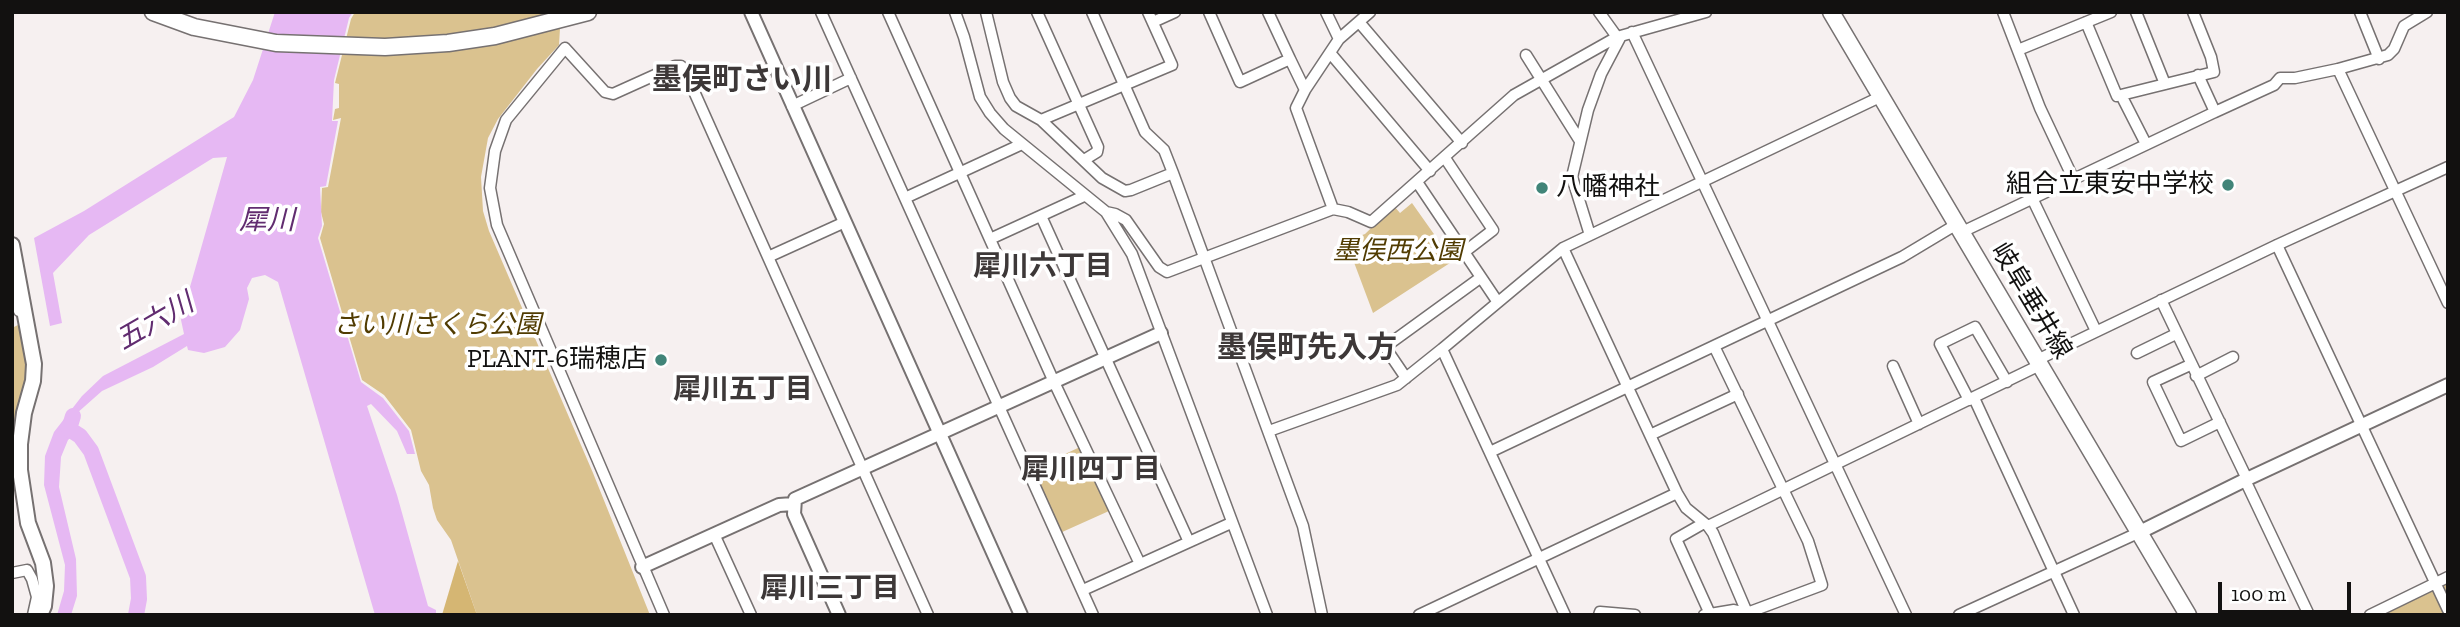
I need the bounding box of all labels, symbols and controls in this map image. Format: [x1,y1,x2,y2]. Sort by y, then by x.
district label: 墨俣町さい川 [652,62,832,98]
place label: 組合立東安中学校 [2006,169,2214,201]
place label: 八幡神社 [1556,172,1660,204]
marker: 組合立東安中学校 [2220,177,2236,193]
marker: 八幡神社 [1534,180,1550,196]
water label: 犀川 [239,204,295,238]
park label: 墨俣西公園 [1333,236,1463,268]
street label: 岐阜垂井線 [1984,237,2078,365]
district label: 犀川六丁目 [973,250,1113,284]
water label: 五六川 [110,286,200,358]
park label: さい川さくら公園 [333,310,541,342]
district label: 墨俣町先入方 [1217,330,1397,366]
place label: PLANT-6瑞穂店 [467,344,647,376]
marker: PLANT-6瑞穂店 [653,352,669,368]
district label: 犀川五丁目 [673,373,813,407]
district label: 犀川四丁目 [1021,453,1161,487]
scale bar [2222,568,2355,612]
district label: 犀川三丁目 [760,572,900,606]
text: 100 m [2231,581,2286,606]

